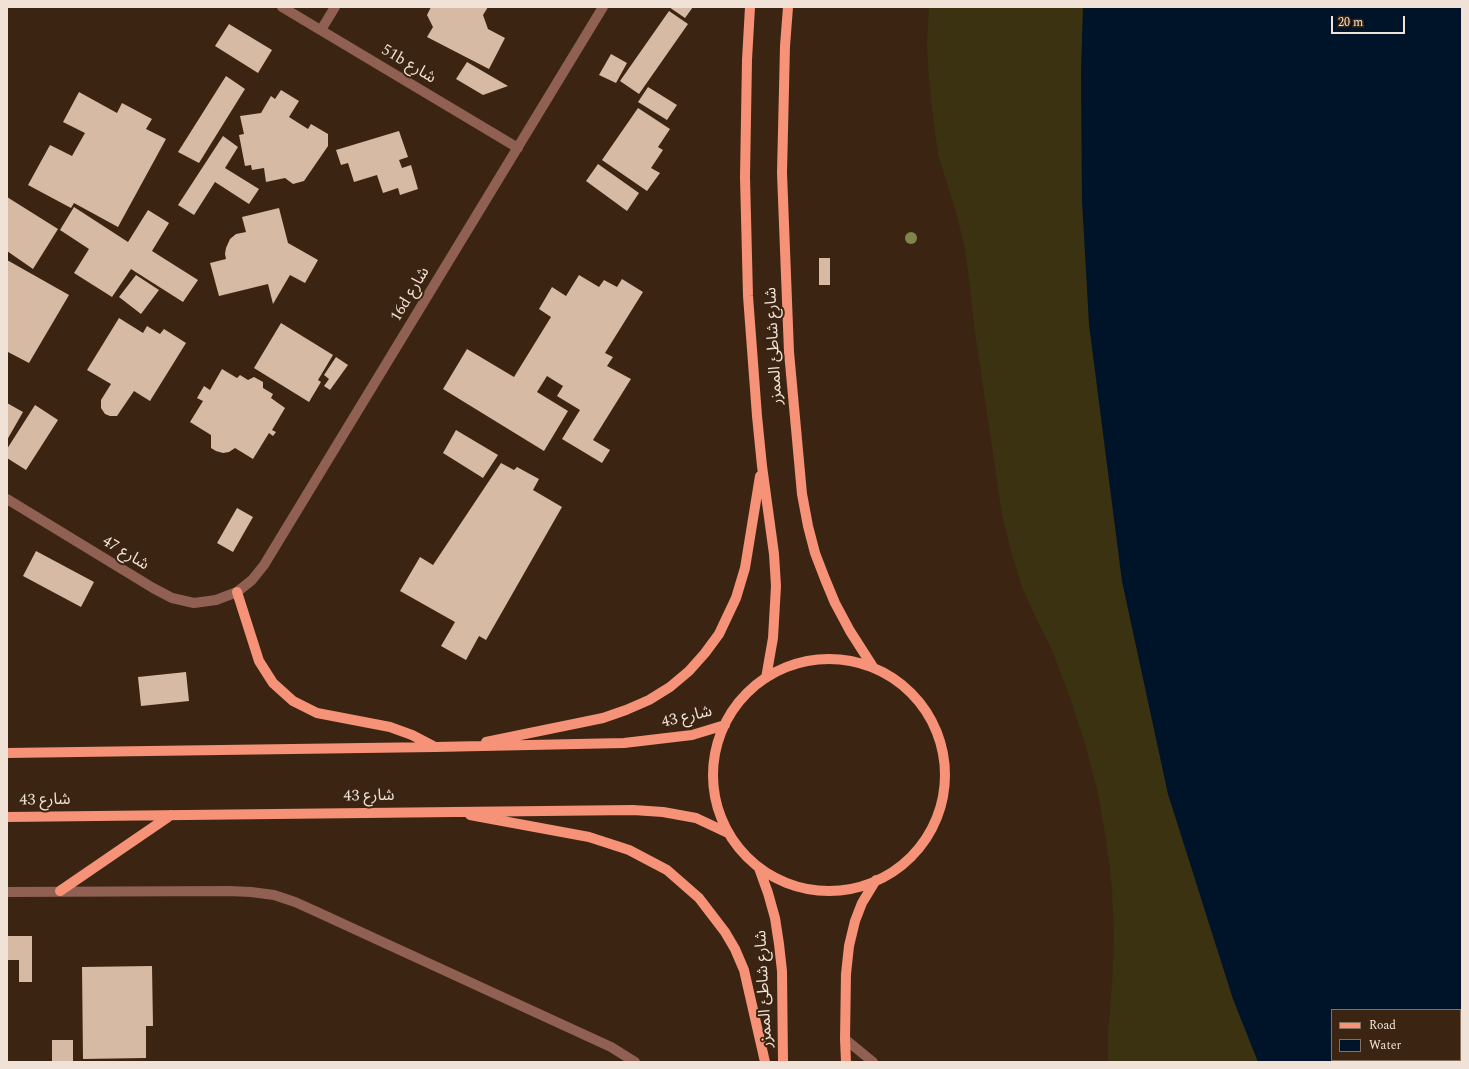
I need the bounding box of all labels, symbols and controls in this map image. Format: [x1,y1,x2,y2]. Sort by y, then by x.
scale bar [1333,8,1407,34]
text: 20 m [1338,13,1363,32]
street label: 51b شارع [377,41,439,89]
street label: 16d شارع [387,264,435,326]
street label: شارع شاطئ الممزر [762,287,788,405]
street label: شارع 47 [98,533,152,575]
street label: شارع 43 [660,703,714,733]
street label: شارع 43 [343,787,395,807]
street label: شارع 43 [19,791,71,811]
street label: شارع شاطئ الممزر [752,930,778,1048]
legend [1331,1009,1461,1061]
text: Road [1369,1016,1396,1035]
text: Water [1369,1036,1401,1055]

